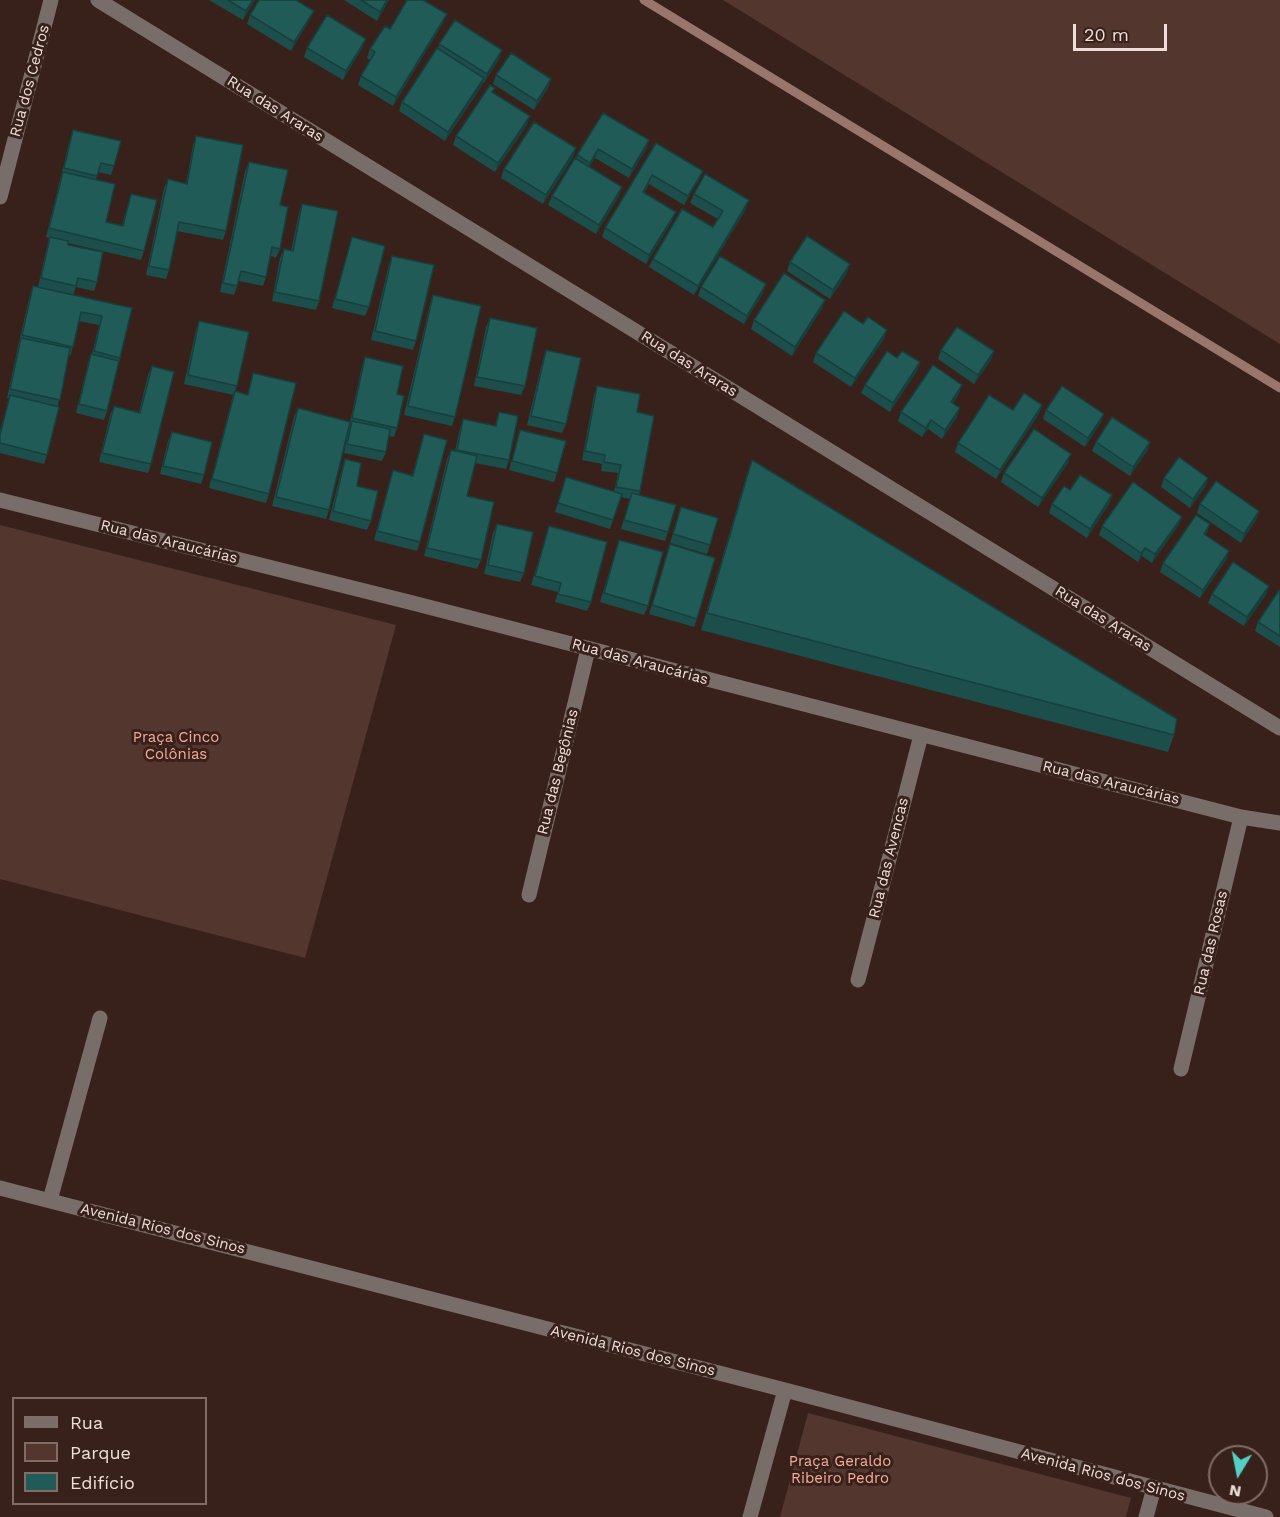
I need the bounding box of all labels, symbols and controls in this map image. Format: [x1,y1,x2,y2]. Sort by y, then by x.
scale bar [1076,12,1170,50]
street label: Rua dos Cedros [6,23,54,139]
text: 20 m [1084,24,1129,45]
street label: Rua das Araras [224,72,326,146]
street label: Rua das Araras [638,327,740,401]
street label: Rua das Araucárias [99,516,239,568]
street label: Rua das Araras [1052,582,1154,656]
street label: Rua das Araucárias [570,635,710,689]
street label: Rua das Begônias [534,707,582,837]
park label: Praça Cinco Colônias [133,729,219,764]
street label: Rua das Araucárias [1041,757,1181,809]
street label: Rua das Avencas [865,796,913,920]
street label: Rua das Rosas [1190,889,1232,997]
street label: Avenida Rios dos Sinos [79,1200,247,1258]
street label: Avenida Rios dos Sinos [549,1322,717,1380]
legend [12,1397,207,1505]
text: Rua [70,1412,103,1433]
text: Parque [70,1442,131,1463]
street label: Avenida Rios dos Sinos [1019,1444,1187,1506]
north arrow [1208,1445,1268,1505]
park label: Praça Geraldo Ribeiro Pedro [789,1453,891,1488]
text: Edifício [70,1472,135,1493]
text: N [1228,1481,1243,1502]

